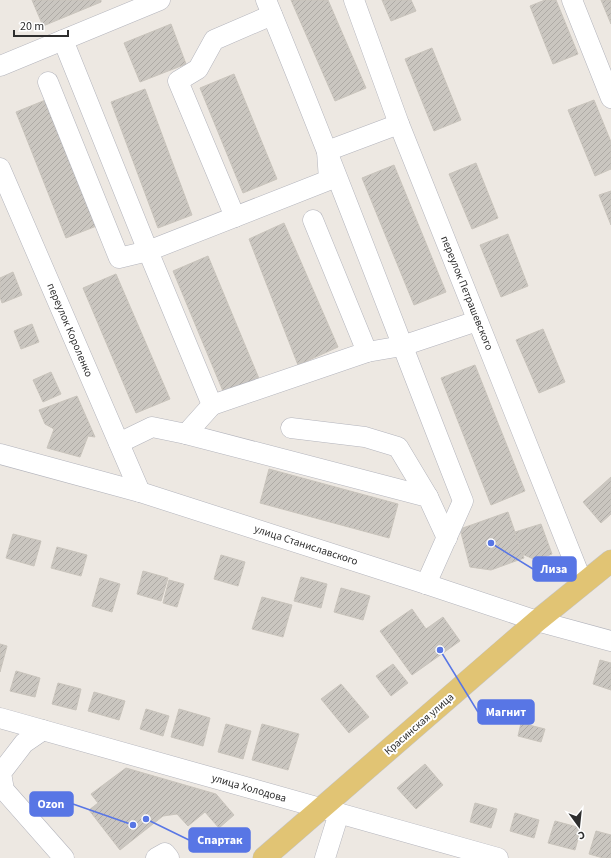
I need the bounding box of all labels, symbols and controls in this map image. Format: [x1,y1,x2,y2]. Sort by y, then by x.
scale bar [14,12,68,38]
text: 20 m [20,18,44,35]
street label: переулок Петрашевского [437,234,497,352]
street label: переулок Короленко [43,281,97,379]
street label: улица Станиславского [252,521,360,569]
callout: Лиза [533,557,576,581]
text: Лиза [540,561,567,578]
street label: Красинская улица [381,690,457,758]
callout: Магнит [478,700,534,724]
text: Магнит [486,704,526,721]
street label: улица Холодова [210,770,288,806]
callout: Ozon [30,792,73,816]
text: Ozon [38,796,65,813]
north arrow [559,806,599,846]
text: С [576,827,586,843]
callout: Спартак [189,828,250,852]
text: Спартак [197,832,243,849]

